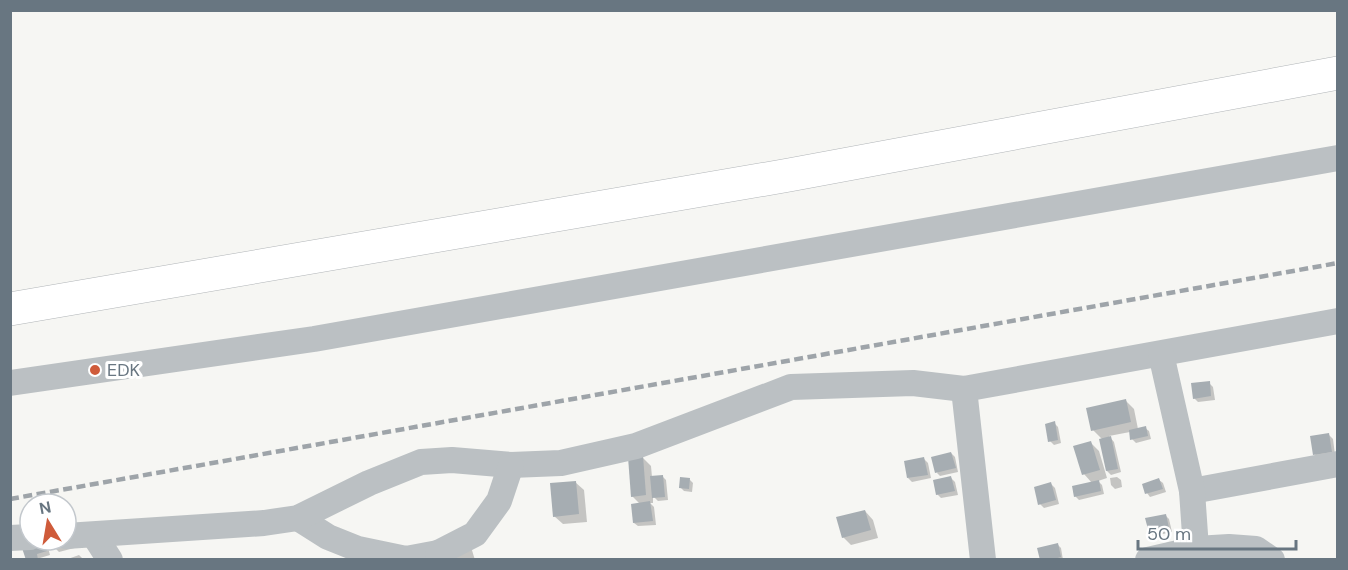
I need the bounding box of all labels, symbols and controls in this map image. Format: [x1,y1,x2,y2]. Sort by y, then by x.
place label: EDK [107,358,141,382]
marker: EDK [88,363,102,377]
north arrow [18,492,78,552]
text: N [38,496,53,519]
scale bar [1138,513,1296,551]
text: 50 m [1147,522,1191,546]

